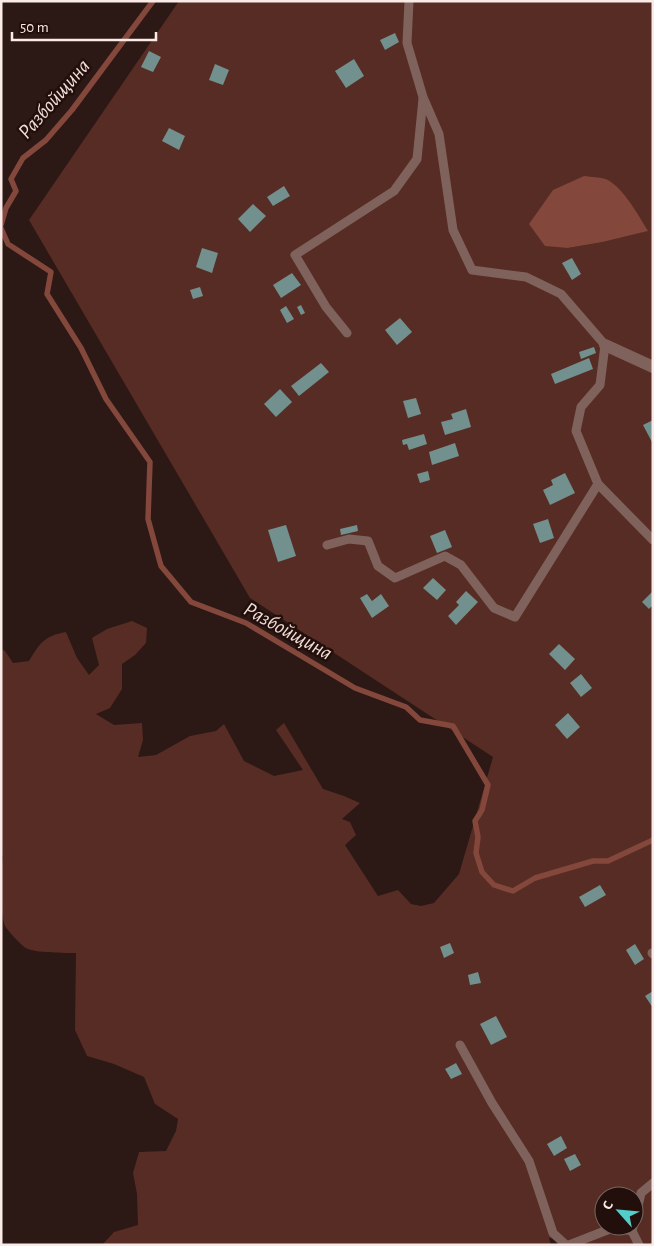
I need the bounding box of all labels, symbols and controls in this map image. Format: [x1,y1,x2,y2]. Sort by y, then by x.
scale bar [12,10,156,42]
text: 50 m [20,20,49,35]
water label: Разбойщина [14,55,94,143]
water label: Разбойщина [240,598,336,664]
north arrow [594,1186,644,1236]
text: С [600,1199,616,1212]

